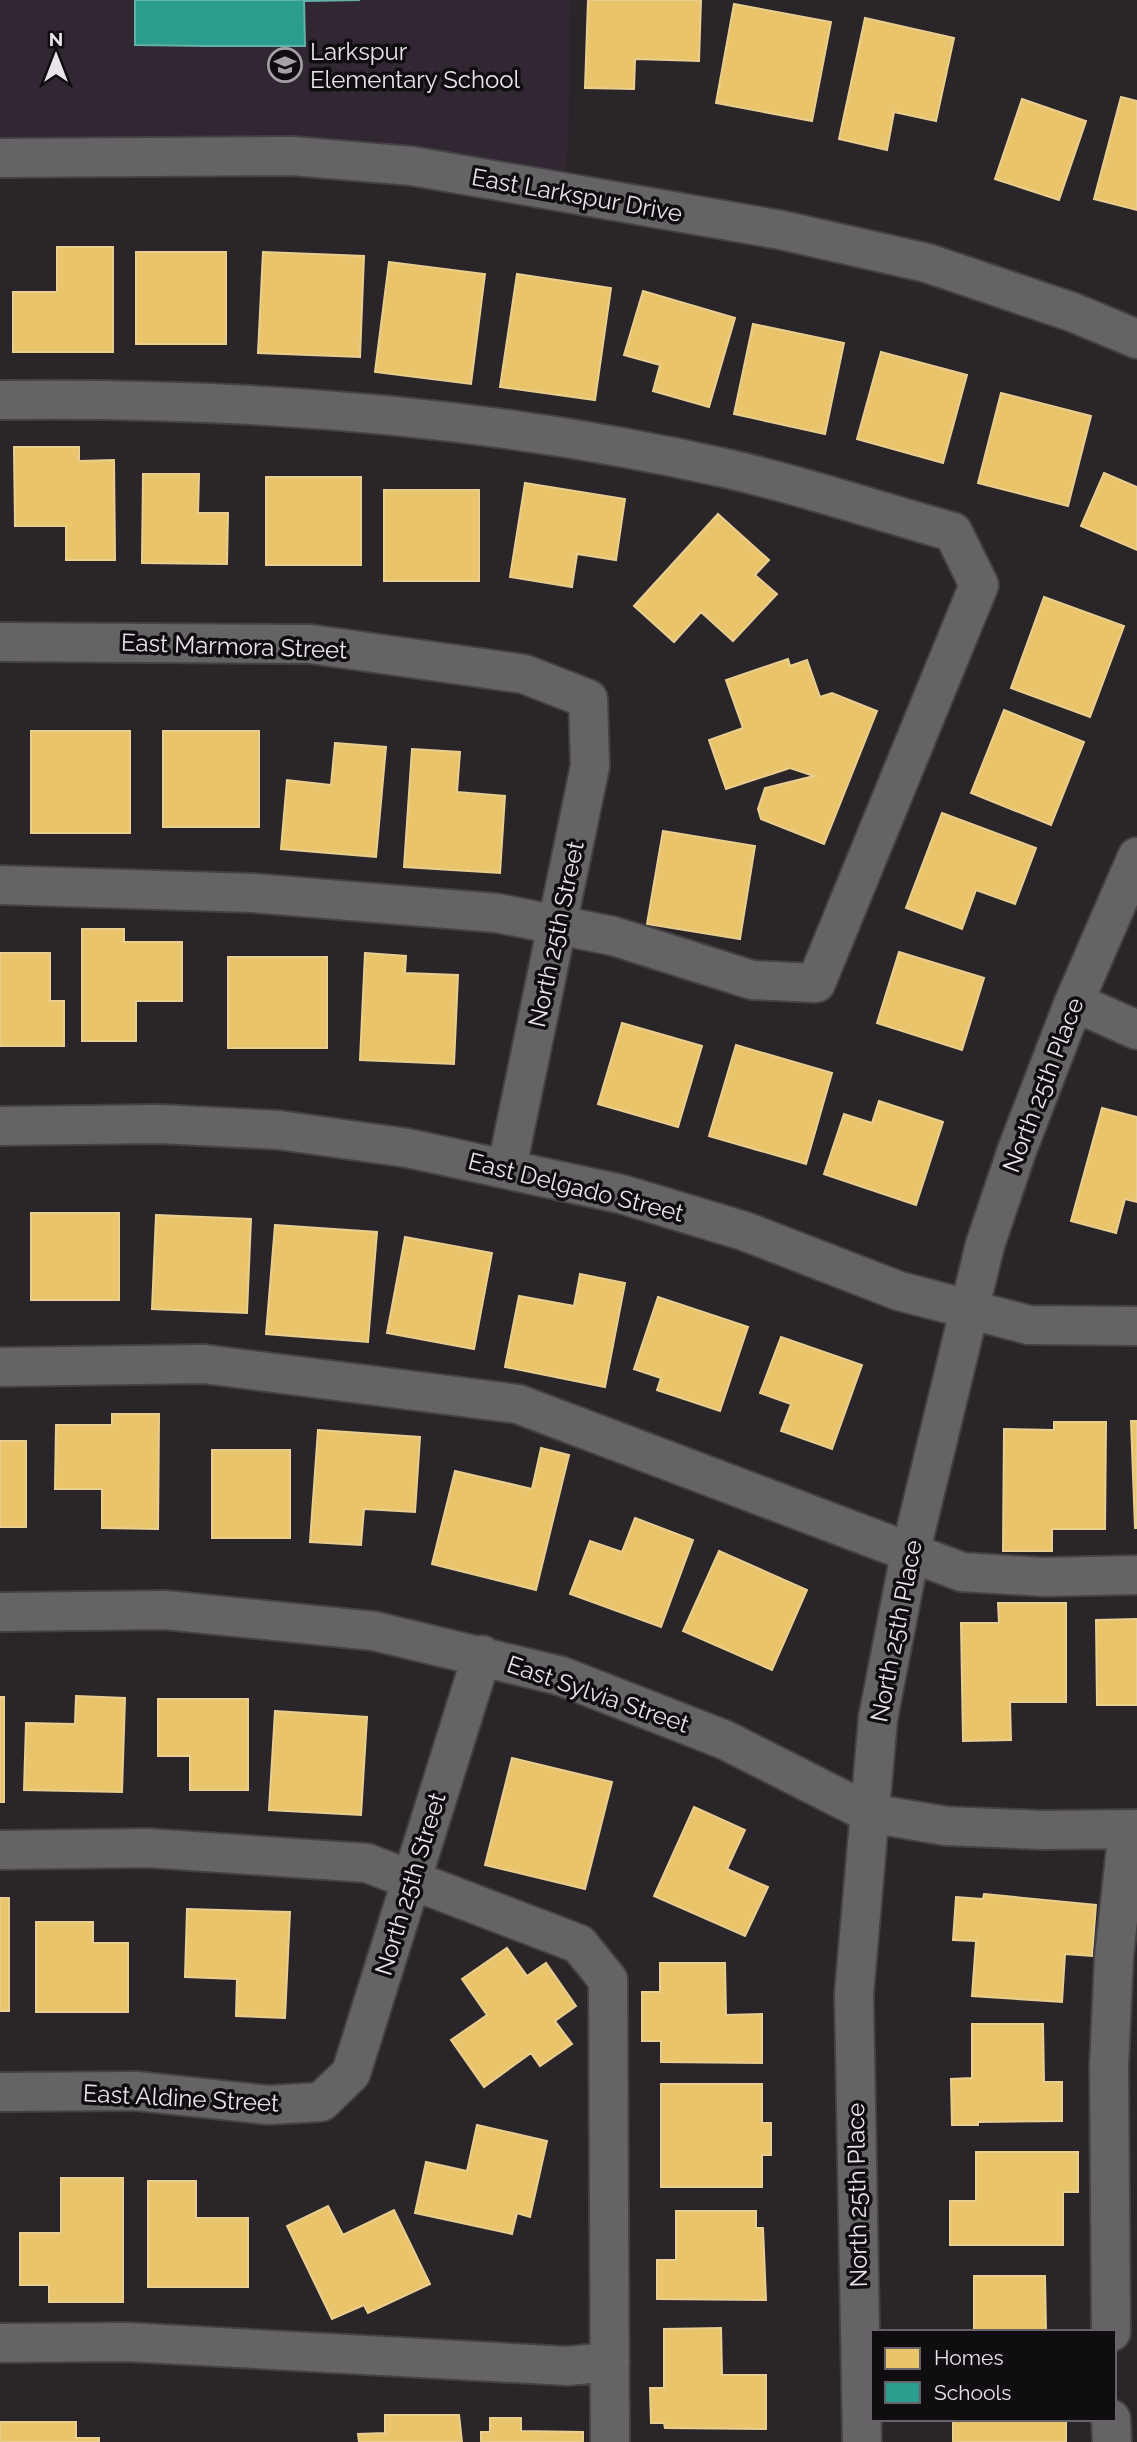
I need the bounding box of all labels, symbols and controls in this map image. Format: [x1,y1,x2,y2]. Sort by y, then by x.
north arrow [21,21,91,91]
text: N [49,28,63,50]
place label: Larkspur Elementary School [310,37,521,94]
school or university icon: Larkspur Elementary School [266,46,304,84]
street label: East Larkspur Drive [469,162,685,228]
street label: East Marmora Street [120,628,348,664]
street label: North 25th Street [522,838,590,1030]
street label: North 25th Place [996,994,1090,1176]
street label: East Delgado Street [465,1146,687,1228]
street label: North 25th Place [864,1538,928,1724]
street label: East Sylvia Street [503,1649,693,1739]
street label: North 25th Street [368,1789,452,1979]
street label: East Aldine Street [82,2078,280,2118]
street label: North 25th Place [841,2102,873,2288]
legend [871,2330,1116,2421]
text: Homes [934,2345,1004,2370]
text: Schools [934,2380,1011,2405]

